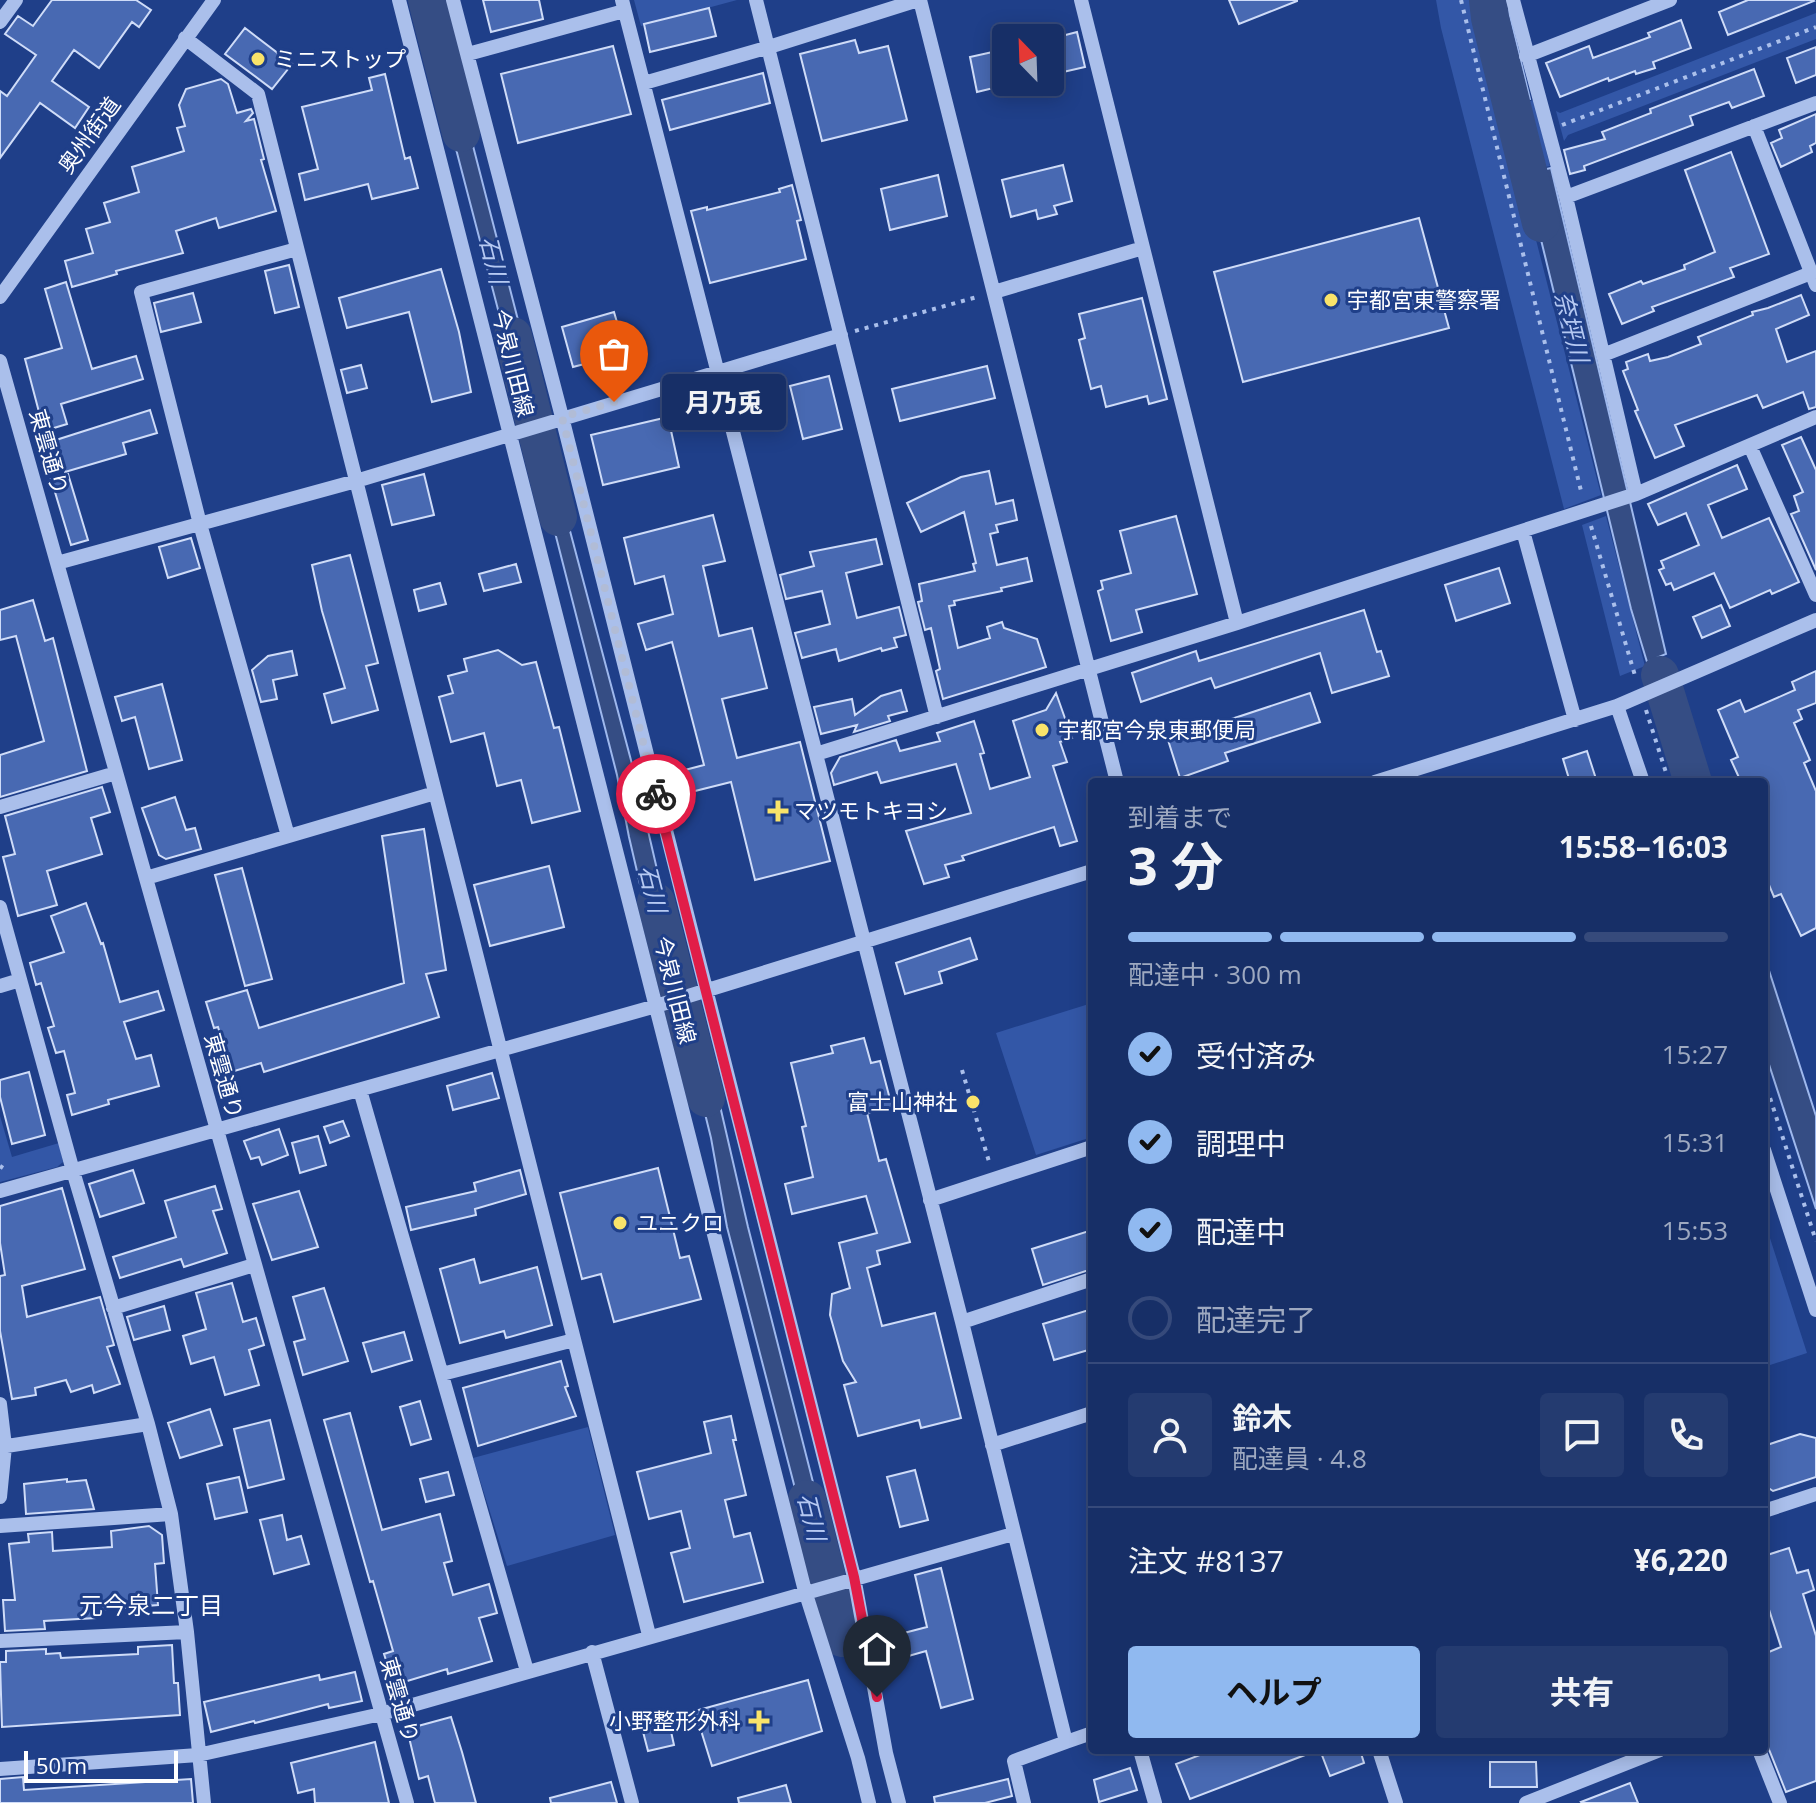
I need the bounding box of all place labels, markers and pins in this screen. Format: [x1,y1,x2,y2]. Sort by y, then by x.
place label: ミニストップ [274,43,406,73]
marker: ミニストップ [249,50,267,68]
place label: 宇都宮東警察署 [1347,284,1501,314]
marker: 宇都宮東警察署 [1322,291,1340,309]
pin [580,320,648,402]
callout: 月乃兎 [662,374,786,430]
place label: 宇都宮今泉東郵便局 [1058,714,1256,744]
marker: 宇都宮今泉東郵便局 [1033,721,1051,739]
place label: マツモトキヨシ [794,795,948,825]
marker: マツモトキヨシ [769,802,787,820]
place label: 富士山神社 [847,1086,957,1116]
marker: 富士山神社 [964,1093,982,1111]
place label: ユニクロ [636,1207,724,1237]
marker: ユニクロ [611,1214,629,1232]
pin [843,1615,911,1697]
place label: 小野整形外科 [609,1705,741,1735]
marker: 小野整形外科 [748,1710,770,1732]

